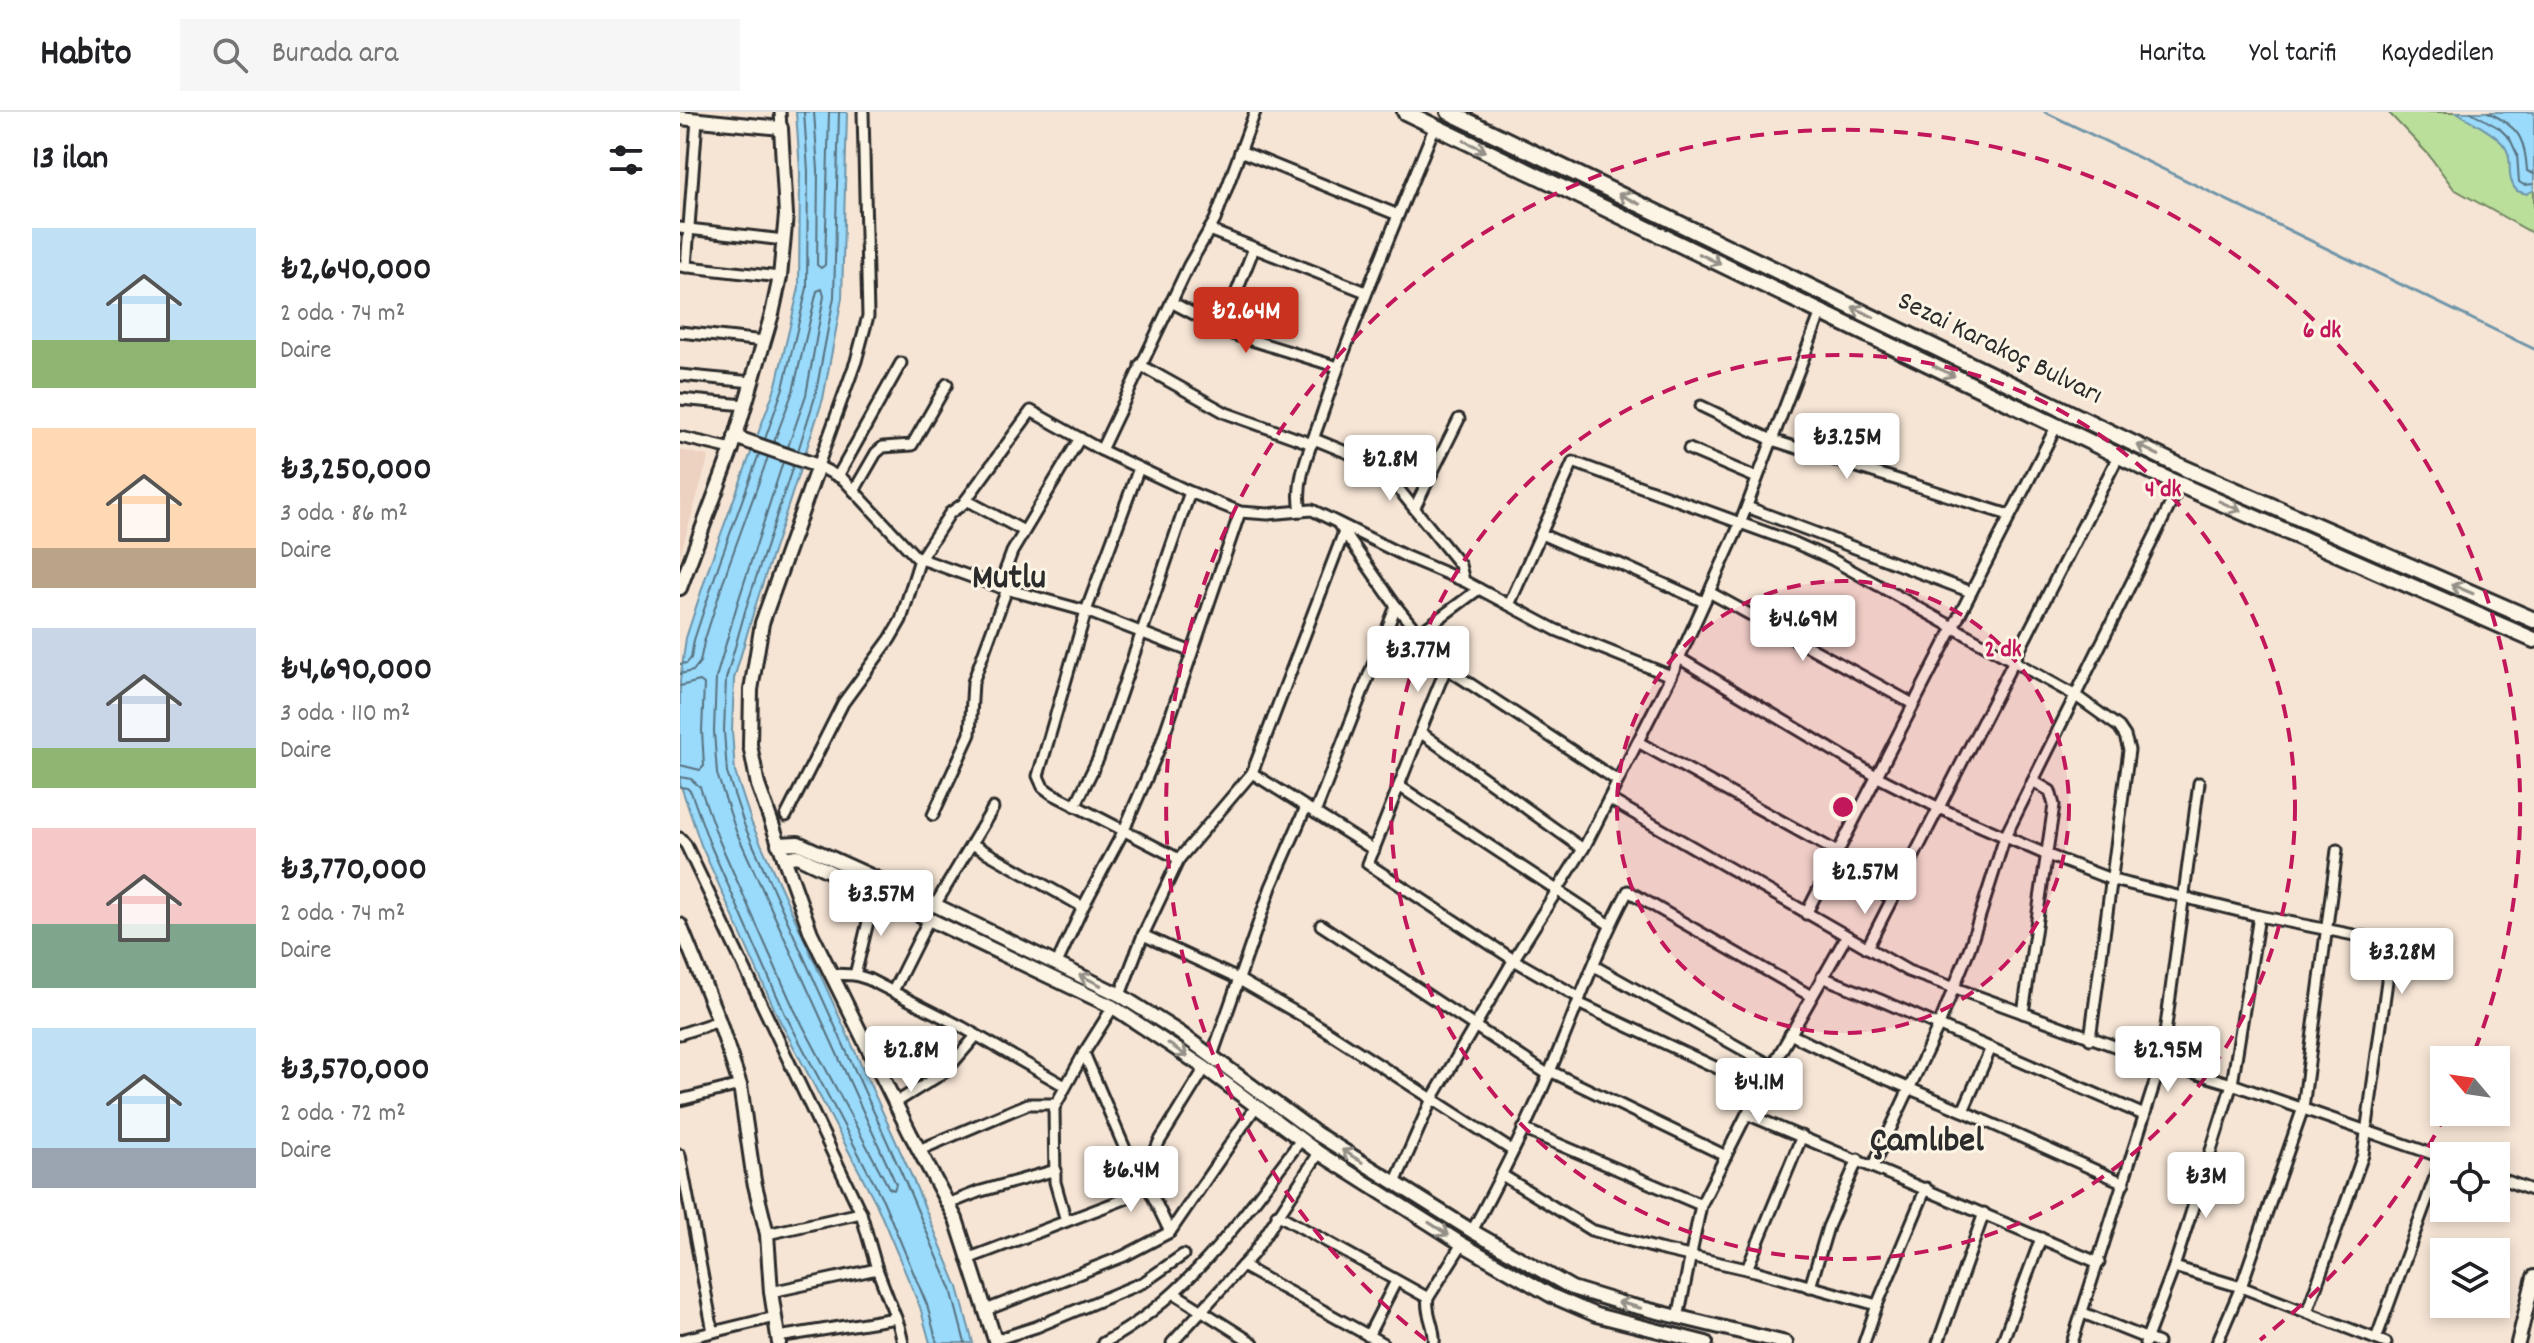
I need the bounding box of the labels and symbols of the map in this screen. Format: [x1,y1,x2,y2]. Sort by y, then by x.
one-way arrow [1463,139,1487,154]
one-way arrow [1618,191,1642,206]
one-way arrow [1697,251,1721,267]
street label: Sezai Karakoç Bulvarı [1890,283,2108,417]
pin: ₺2.64M [1181,287,1311,355]
one-way arrow [1852,304,1876,320]
text: 6 dk [2303,315,2341,349]
one-way arrow [1932,364,1956,379]
pin: ₺3.25M [1782,413,1912,481]
pin: ₺2.8M [1334,435,1446,503]
one-way arrow [2136,442,2160,457]
text: 4 dk [2145,474,2181,508]
one-way arrow [2217,500,2241,515]
district label: Mutlu [972,554,1046,606]
one-way arrow [2451,580,2475,595]
pin: ₺4.69M [1738,595,1868,663]
pin: ₺3.77M [1353,626,1483,694]
text: 2 dk [1984,634,2022,668]
centre of rings [1829,793,1857,821]
pin: ₺2.57M [1800,848,1930,916]
pin: ₺3.57M [816,870,946,938]
pin: ₺3.28M [2337,928,2467,996]
one-way arrow [1079,971,1103,987]
pin: ₺2.8M [855,1026,967,1094]
pin: ₺2.95M [2103,1026,2233,1094]
one-way arrow [1167,1042,1189,1058]
north arrow [2430,1046,2510,1126]
pin: ₺4.1M [1703,1058,1815,1126]
district label: Çamlıbel [1870,1117,1984,1169]
pin: ₺6.4M [1075,1146,1187,1214]
one-way arrow [1341,1147,1364,1163]
pin: ₺3M [2167,1152,2245,1220]
one-way arrow [1427,1220,1449,1237]
one-way arrow [1616,1297,1642,1312]

